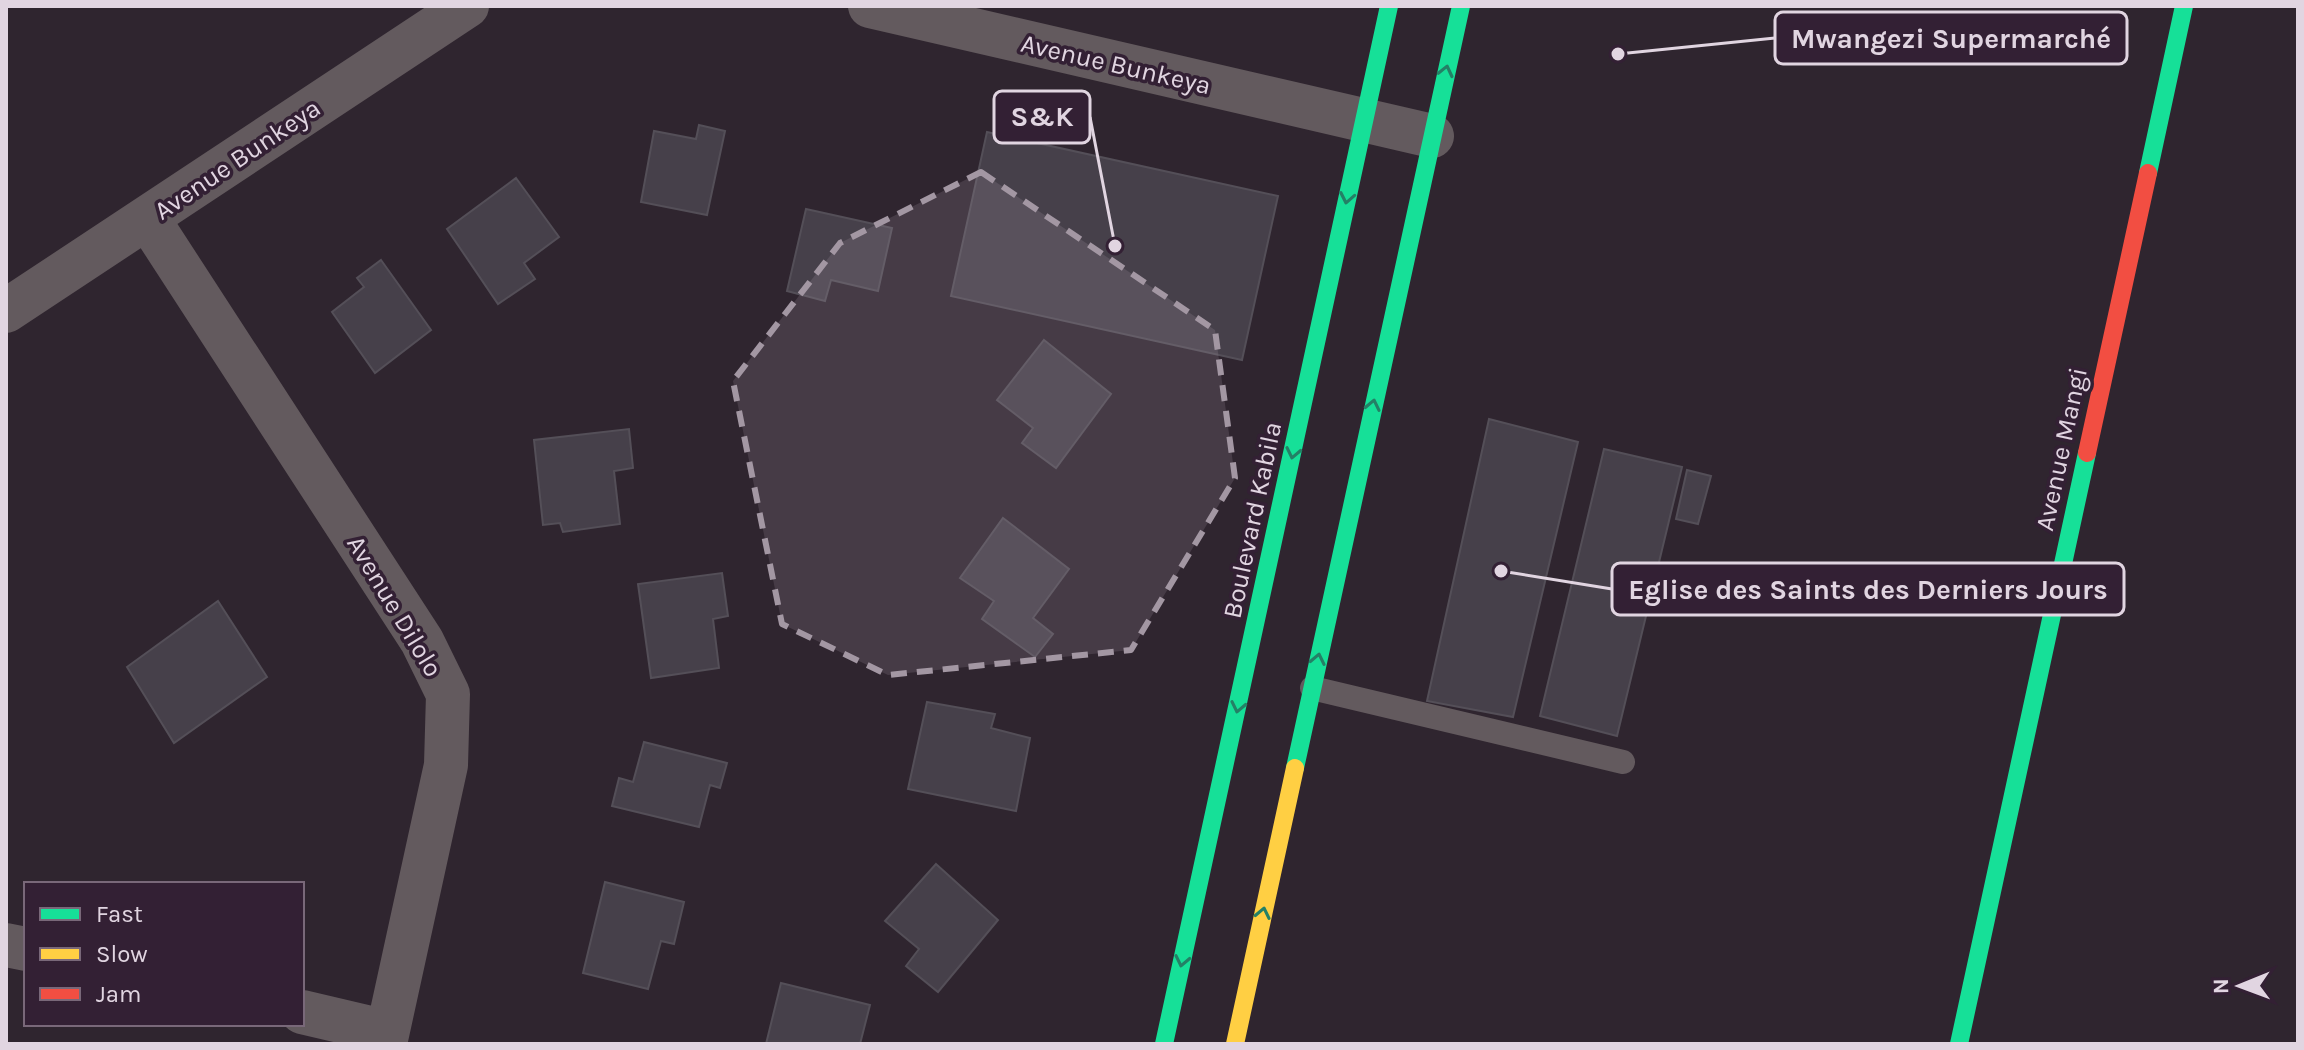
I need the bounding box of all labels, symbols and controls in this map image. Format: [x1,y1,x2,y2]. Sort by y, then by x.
callout: Mwangezi Supermarché [1775,12,2127,64]
text: Mwangezi Supermarché [1791,22,2111,55]
street label: Avenue Bunkeya [1018,28,1214,101]
one-way arrow [1437,65,1454,79]
callout: S&K [994,91,1090,143]
street label: Avenue Bunkeya [148,92,326,226]
text: S&K [1010,100,1074,133]
one-way arrow [1339,191,1356,205]
street label: Avenue Mangi [2029,365,2094,534]
one-way arrow [1364,399,1381,412]
street label: Boulevard Kabila [1217,419,1288,621]
one-way arrow [1285,445,1302,459]
street label: Avenue Dilolo [340,530,449,683]
callout: Eglise des Saints des Derniers Jours [1612,563,2124,615]
text: Eglise des Saints des Derniers Jours [1628,573,2108,606]
one-way arrow [1309,653,1326,666]
one-way arrow [1230,699,1247,713]
legend [24,882,304,1026]
text: Fast [96,900,143,928]
one-way arrow [1254,907,1271,920]
text: Slow [96,940,148,968]
north arrow [2200,946,2280,1026]
one-way arrow [1174,953,1191,967]
text: N [2208,978,2234,994]
text: Jam [96,980,141,1008]

